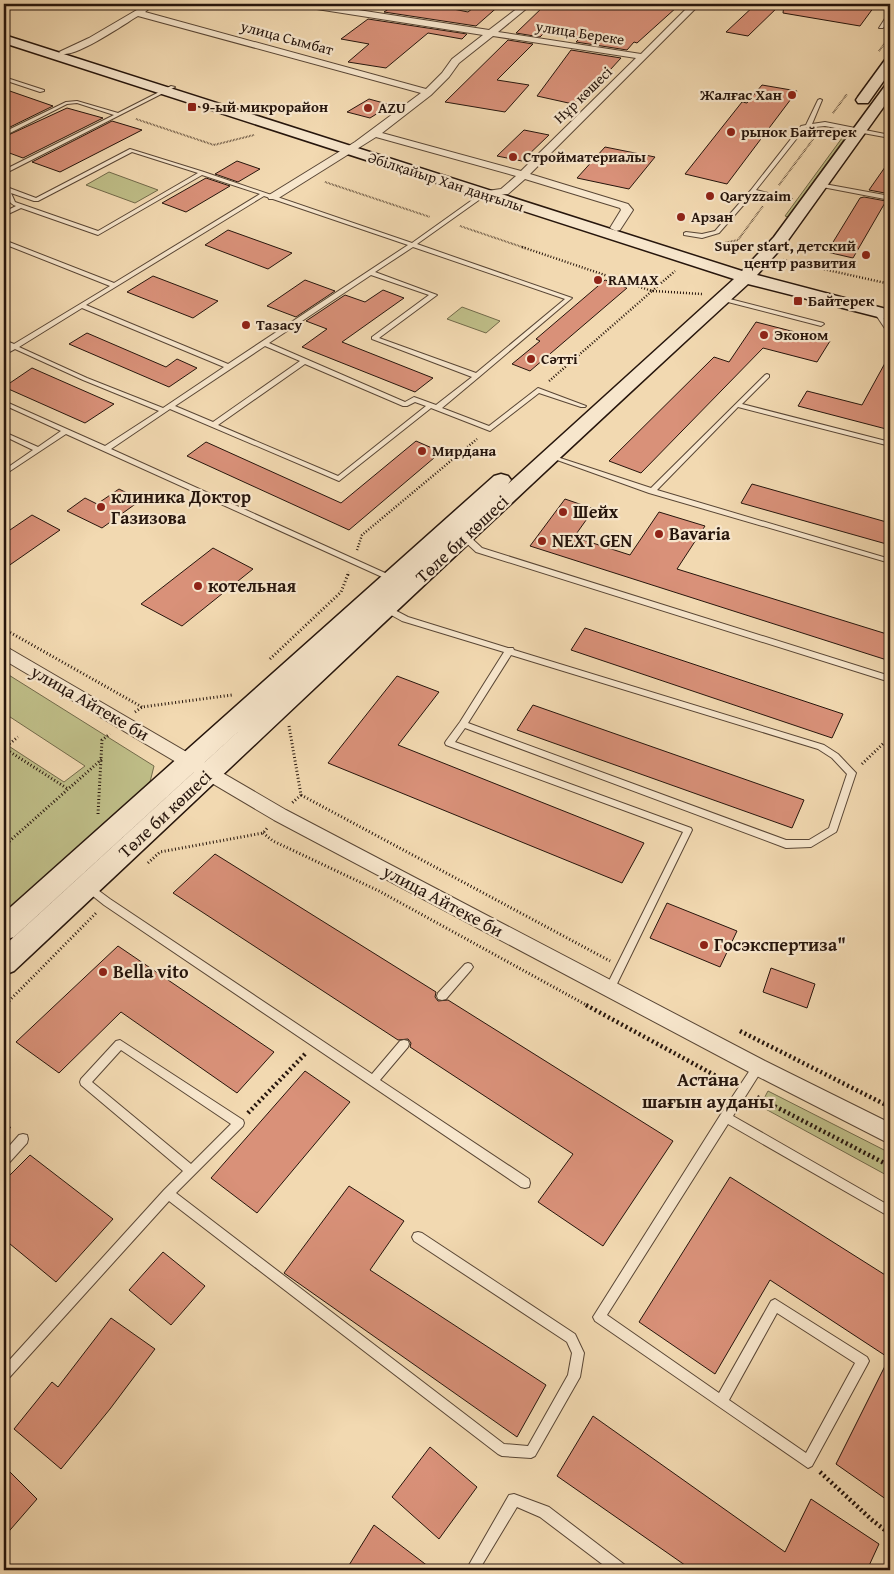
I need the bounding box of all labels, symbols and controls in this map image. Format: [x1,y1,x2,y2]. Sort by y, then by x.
street label: улица Сымбат [237,15,337,60]
street label: улица Береке [533,15,626,50]
street label: Нұр көшесі [549,61,617,128]
place label: Жалғас Хан [699,84,782,105]
marker: Жалғас Хан [786,89,798,101]
place label: 9-ый микрорайон [202,96,328,117]
place label: AZU [378,97,406,118]
marker: 9-ый микрорайон [186,101,198,113]
marker: AZU [362,102,374,114]
place label: рынок Байтерек [741,121,857,142]
marker: рынок Байтерек [725,126,737,138]
street label: Әбілқайыр Хан даңғылы [366,146,527,217]
place label: Стройматериалы [523,146,646,167]
marker: Стройматериалы [507,151,519,163]
place label: Qaryzzaim [720,185,791,206]
marker: Qaryzzaim [704,190,716,202]
place label: Арзан [691,206,733,227]
marker: Арзан [675,211,687,223]
place label: Super start, детский центр развития [715,235,857,273]
marker: Super start, детский центр развития [860,249,872,261]
place label: RAMAX [608,269,659,290]
marker: RAMAX [592,274,604,286]
place label: Байтерек [808,290,875,311]
marker: Байтерек [792,295,804,307]
place label: Тазасу [256,314,302,335]
marker: Тазасу [240,319,252,331]
place label: Эконом [774,324,828,345]
marker: Эконом [758,329,770,341]
place label: Cәтті [541,348,578,369]
marker: Cәтті [525,353,537,365]
place label: Мирдана [432,440,497,461]
marker: Мирдана [416,445,428,457]
place label: клиника Доктор Газизова [111,483,251,531]
street label: Төле би көшесі [409,488,514,589]
place label: Шейх [573,498,619,525]
marker: клиника Доктор Газизова [95,501,107,513]
marker: Шейх [557,506,569,518]
place label: Bavaria [669,520,731,547]
place label: NEXT GEN [552,527,632,554]
marker: Bavaria [653,528,665,540]
marker: NEXT GEN [536,535,548,547]
place label: котельная [208,572,296,599]
marker: котельная [192,580,204,592]
street label: улица Айтеке би [25,657,155,748]
street label: Төле би көшесі [112,763,217,864]
street label: улица Айтеке би [377,857,509,944]
place label: Госэкспертиза" [714,931,846,958]
marker: Госэкспертиза" [698,939,710,951]
place label: Bella vito [113,958,189,985]
marker: Bella vito [97,966,109,978]
district label: Астана шағын ауданы [642,1065,774,1115]

